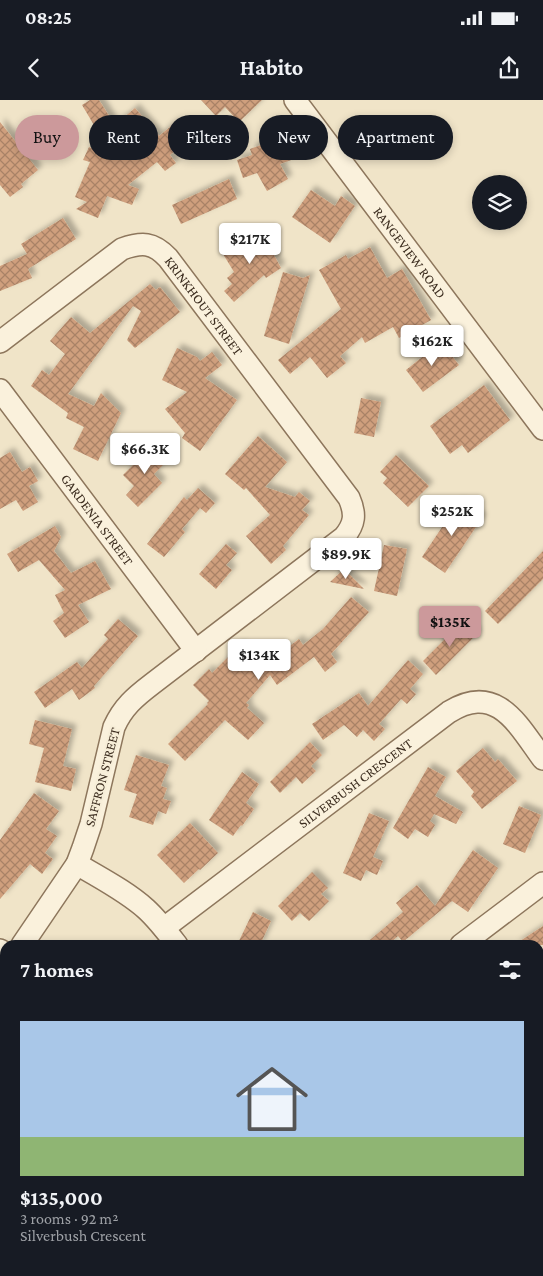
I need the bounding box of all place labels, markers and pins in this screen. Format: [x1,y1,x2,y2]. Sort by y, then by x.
pin: $217K [215,222,285,265]
pin: $162K [397,324,467,367]
pin: $66.3K [104,432,186,475]
pin: $252K [417,494,487,537]
pin: $89.9K [305,538,387,580]
pin: $135K [415,606,485,648]
pin: $134K [224,638,294,681]

